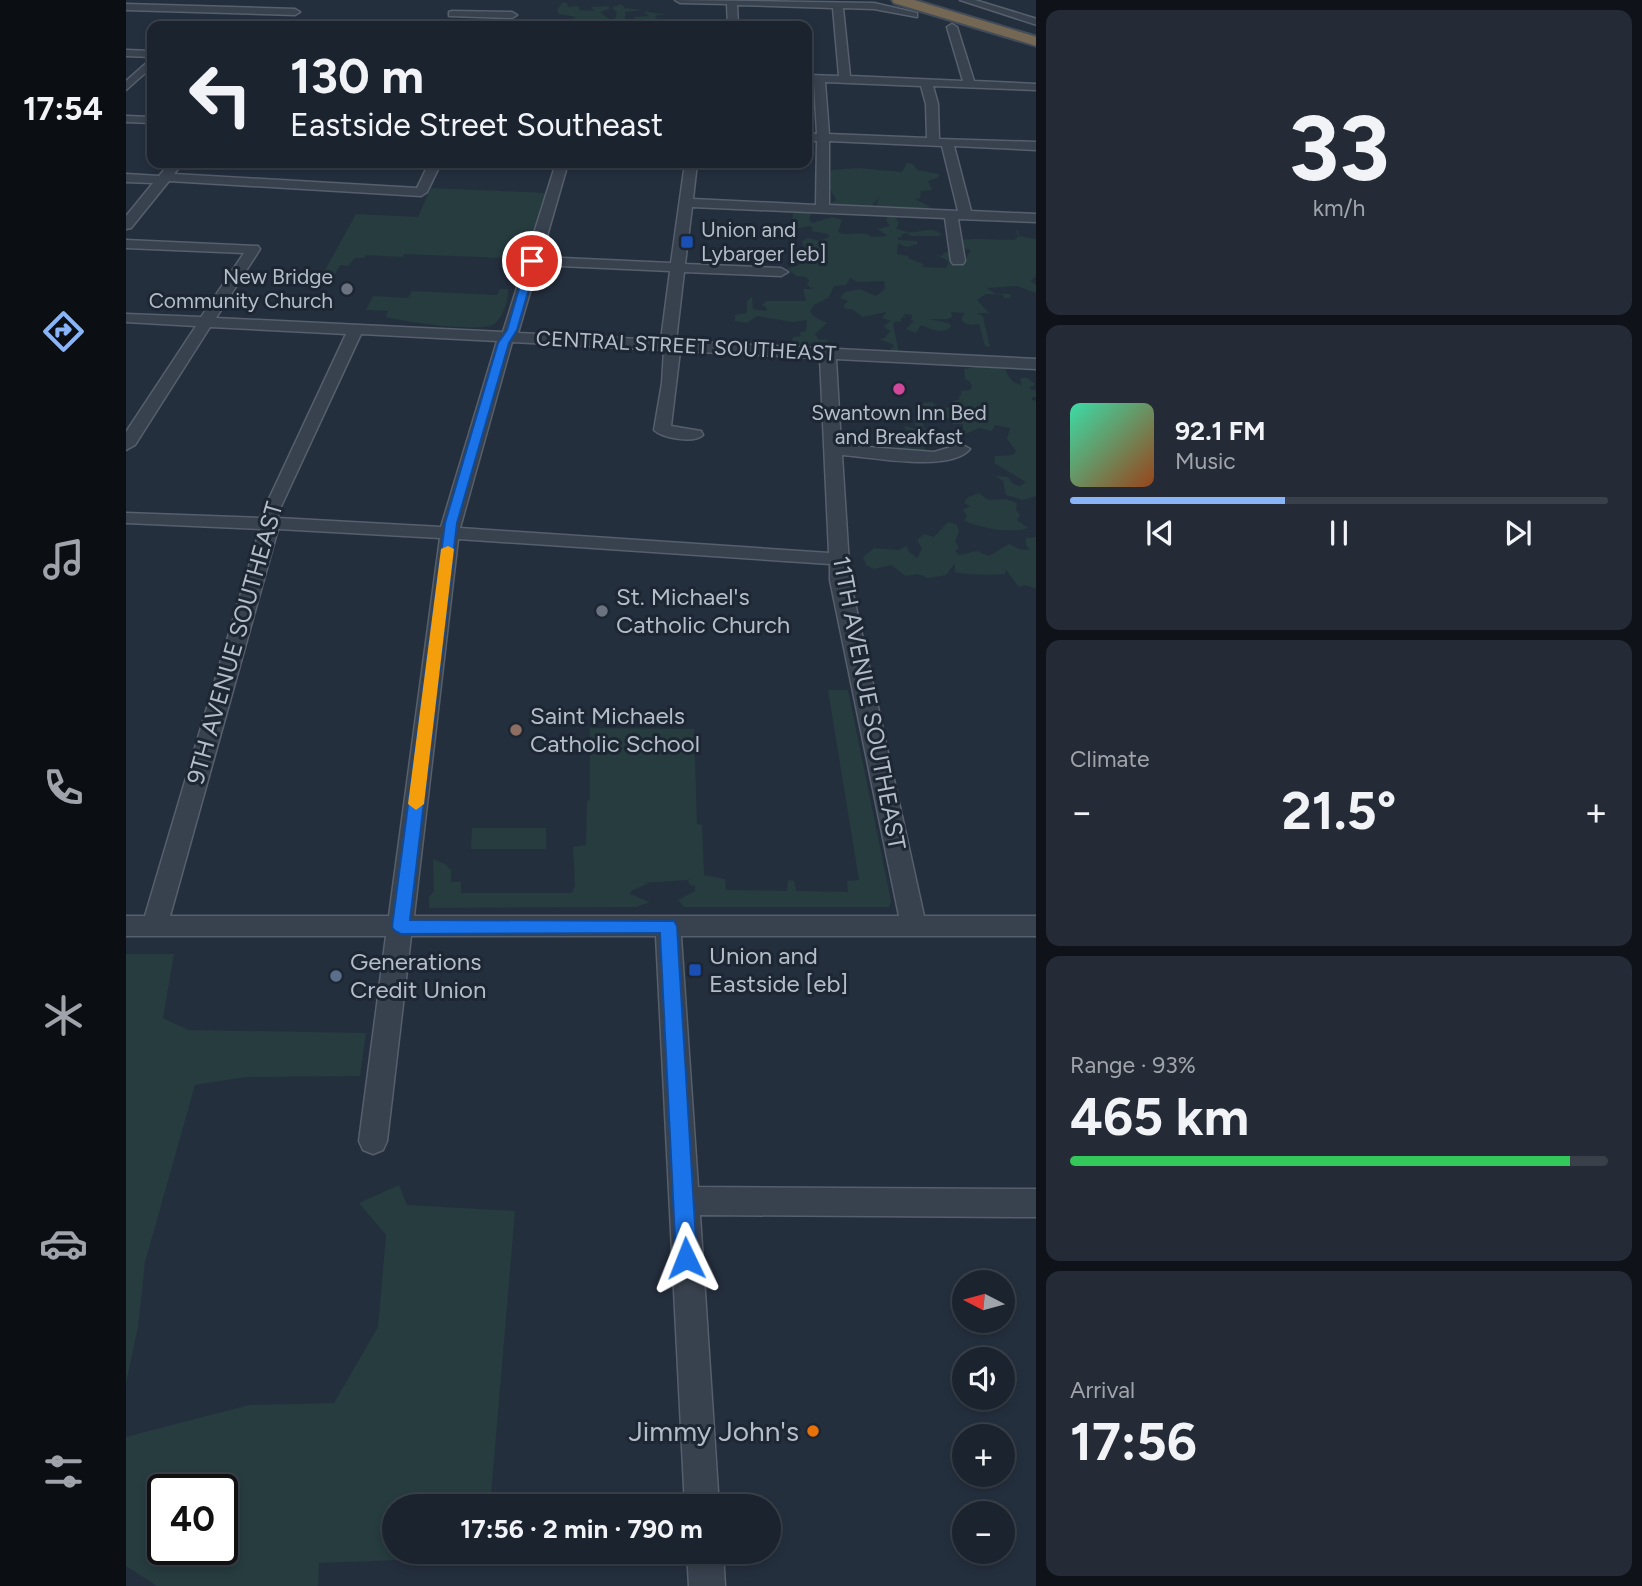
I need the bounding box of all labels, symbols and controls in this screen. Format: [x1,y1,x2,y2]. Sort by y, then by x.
text: 130 m [290,46,424,105]
icon: left [175,49,266,140]
text: 17:54 [23,90,103,128]
text: 33 [1288,94,1390,203]
text: Eastside Street Southeast [290,106,663,144]
text: km/h [1313,194,1365,222]
place label: Union and Lybarger [eb] [701,217,826,266]
pin [502,231,562,291]
marker: Union and Lybarger [eb] [679,234,695,250]
icon: arrive [513,242,551,280]
place label: New Bridge Community Church [149,264,333,313]
marker: New Bridge Community Church [339,281,355,297]
icon: directions [39,307,88,356]
street label: CENTRAL STREET SOUTHEAST [535,325,837,366]
marker: Swantown Inn Bed and Breakfast [891,381,907,397]
place label: Swantown Inn Bed and Breakfast [811,400,987,449]
text: 92.1 FM [1175,415,1265,447]
text: Music [1175,447,1236,475]
street label: 9TH AVENUE SOUTHEAST [180,498,289,787]
icon: previous [1141,514,1179,552]
icon: pause [1320,514,1358,552]
icon: next [1499,514,1537,552]
icon: music [39,535,88,584]
street label: 11TH AVENUE SOUTHEAST [827,554,912,852]
place label: St. Michael's Catholic Church [616,582,790,639]
marker: St. Michael's Catholic Church [594,603,610,619]
place label: Saint Michaels Catholic School [530,701,700,758]
marker: Saint Michaels Catholic School [508,722,524,738]
text: Climate [1070,745,1149,773]
icon: phone [39,763,88,812]
text: 21.5° [1282,780,1396,842]
text: − [1070,789,1094,835]
text: + [1584,789,1608,835]
place label: Union and Eastside [eb] [709,941,848,998]
place label: Generations Credit Union [350,947,486,1004]
marker: Union and Eastside [eb] [687,962,703,978]
marker: Generations Credit Union [328,968,344,984]
icon: climate [39,991,88,1040]
text: Range · 93% [1070,1051,1196,1079]
text: 465 km [1070,1086,1249,1148]
icon: car [39,1219,88,1268]
position arrow [649,1221,723,1295]
north arrow [952,1270,1015,1334]
map controls [952,1270,1015,1564]
button: sound [952,1347,1015,1410]
text: Arrival [1070,1376,1135,1404]
text: 17:56 [1070,1411,1197,1473]
place label: Jimmy John's [628,1414,799,1448]
marker: Jimmy John's [805,1423,821,1439]
button: + [952,1424,1015,1487]
icon: filters [39,1447,88,1496]
speed limit sign: 40 [147,1474,238,1565]
button: − [952,1501,1015,1564]
text: 17:56 · 2 min · 790 m [460,1513,703,1545]

